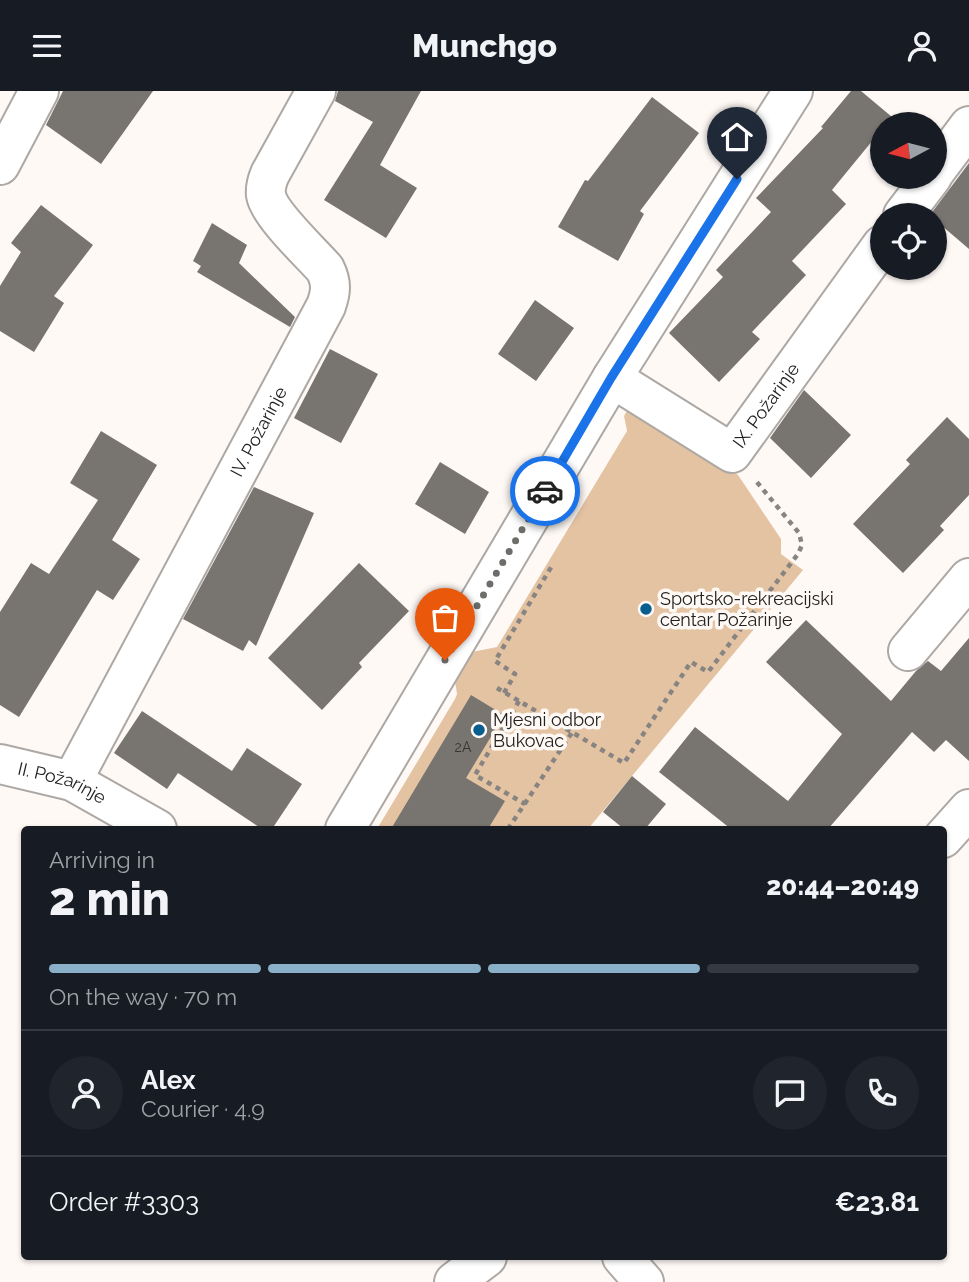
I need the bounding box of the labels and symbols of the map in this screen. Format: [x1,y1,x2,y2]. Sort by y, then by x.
pin [707,107,767,179]
north arrow [870,112,947,189]
street label: IX. Požarinje [728,358,804,452]
street label: IV. Požarinje [226,383,291,480]
courier [510,456,580,526]
pin [415,588,475,660]
place label: Sportsko-rekreacijski centar Požarinje [660,588,834,630]
marker: Sportsko-rekreacijski centar Požarinje [638,601,654,617]
place label: Mjesni odbor Bukovac [493,709,602,751]
marker: Mjesni odbor Bukovac [471,722,487,738]
house number: 2A [455,739,472,755]
street label: II. Požarinje [16,758,110,808]

